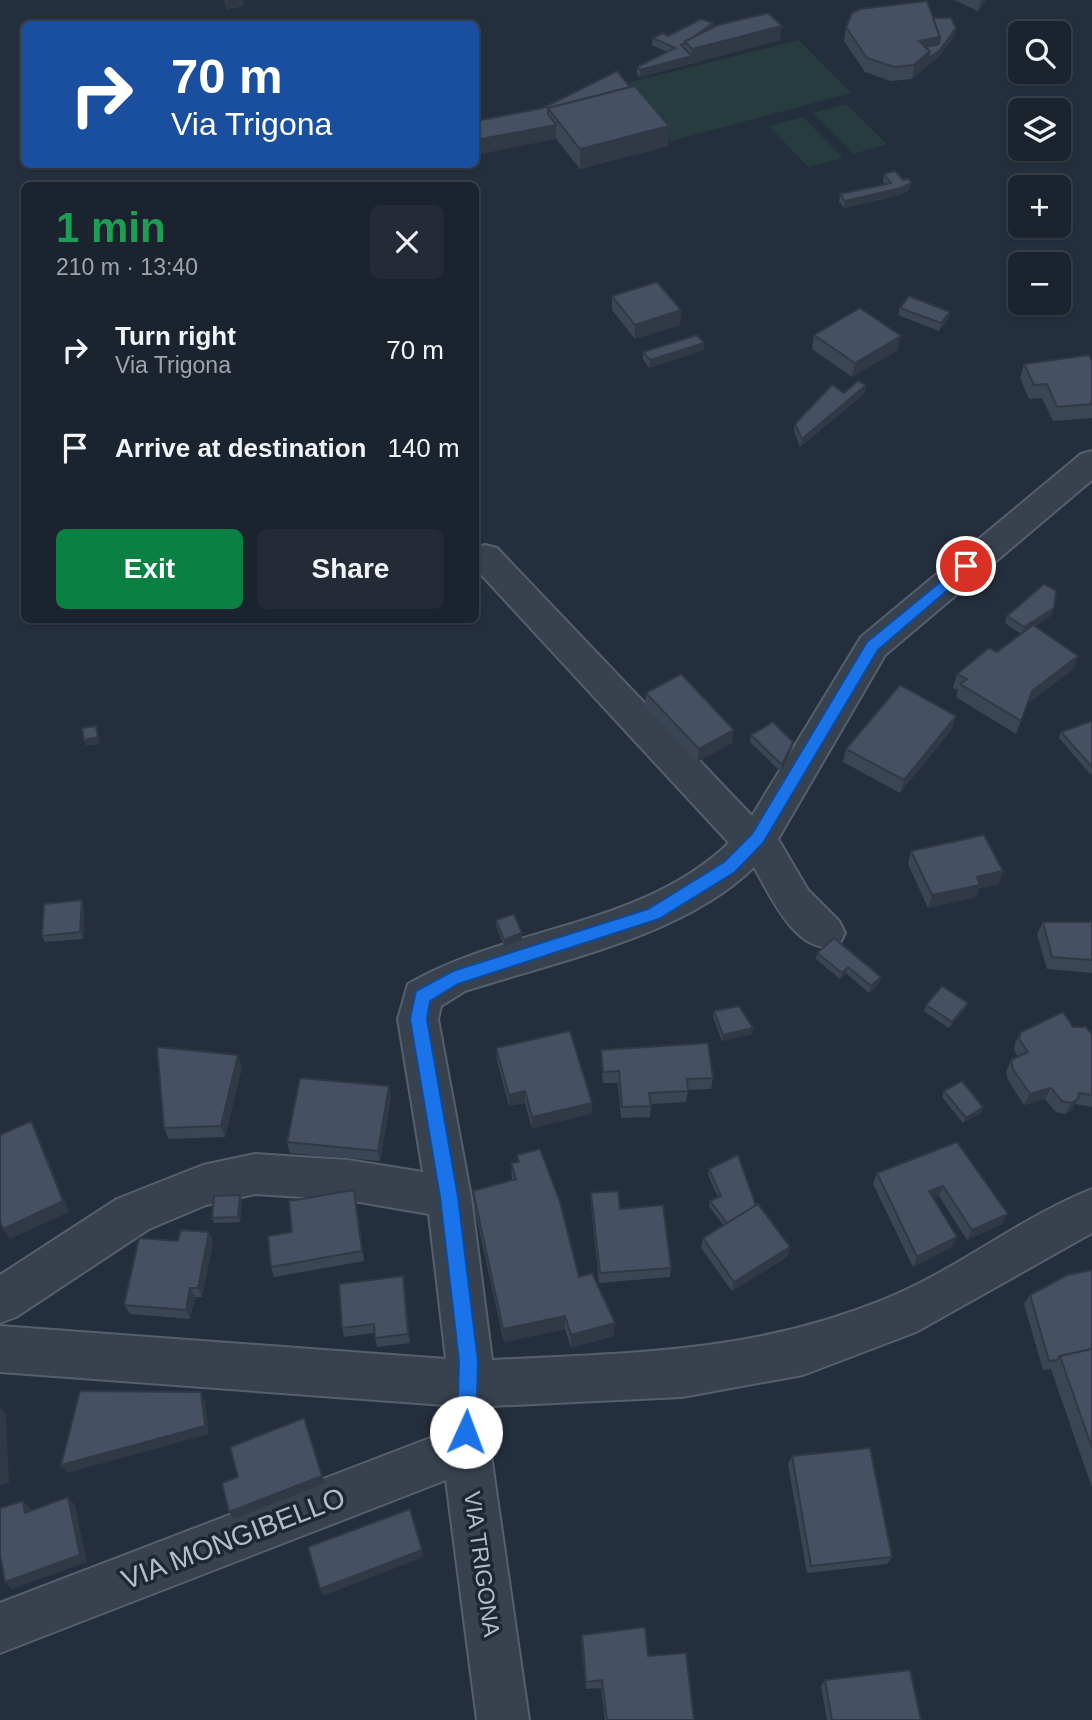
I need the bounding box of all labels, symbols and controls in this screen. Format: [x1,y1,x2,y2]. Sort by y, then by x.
map controls [1008,21,1071,315]
button: search [1008,21,1071,84]
icon: right [56,49,147,140]
text: 70 m [171,49,283,103]
button: layers [1008,98,1071,161]
text: Via Trigona [171,106,332,142]
button: + [1008,175,1071,238]
text: 1 min [56,204,166,251]
button: close [370,205,444,279]
button: − [1008,252,1071,315]
text: 210 m · 13:40 [56,254,198,280]
text: Turn right [115,321,236,351]
icon: right [56,331,94,369]
text: 70 m [386,335,444,365]
text: Via Trigona [115,352,231,378]
icon: arrive [56,429,94,467]
text: Arrive at destination [115,433,366,463]
text: 140 m [387,433,460,463]
button: Exit [56,529,243,609]
button: Share [257,529,444,609]
pin [936,536,996,596]
icon: arrive [947,547,985,585]
position arrow [429,1395,503,1469]
street label: VIA MONGIBELLO [117,1482,349,1595]
street label: VIA TRIGONA [459,1490,505,1639]

